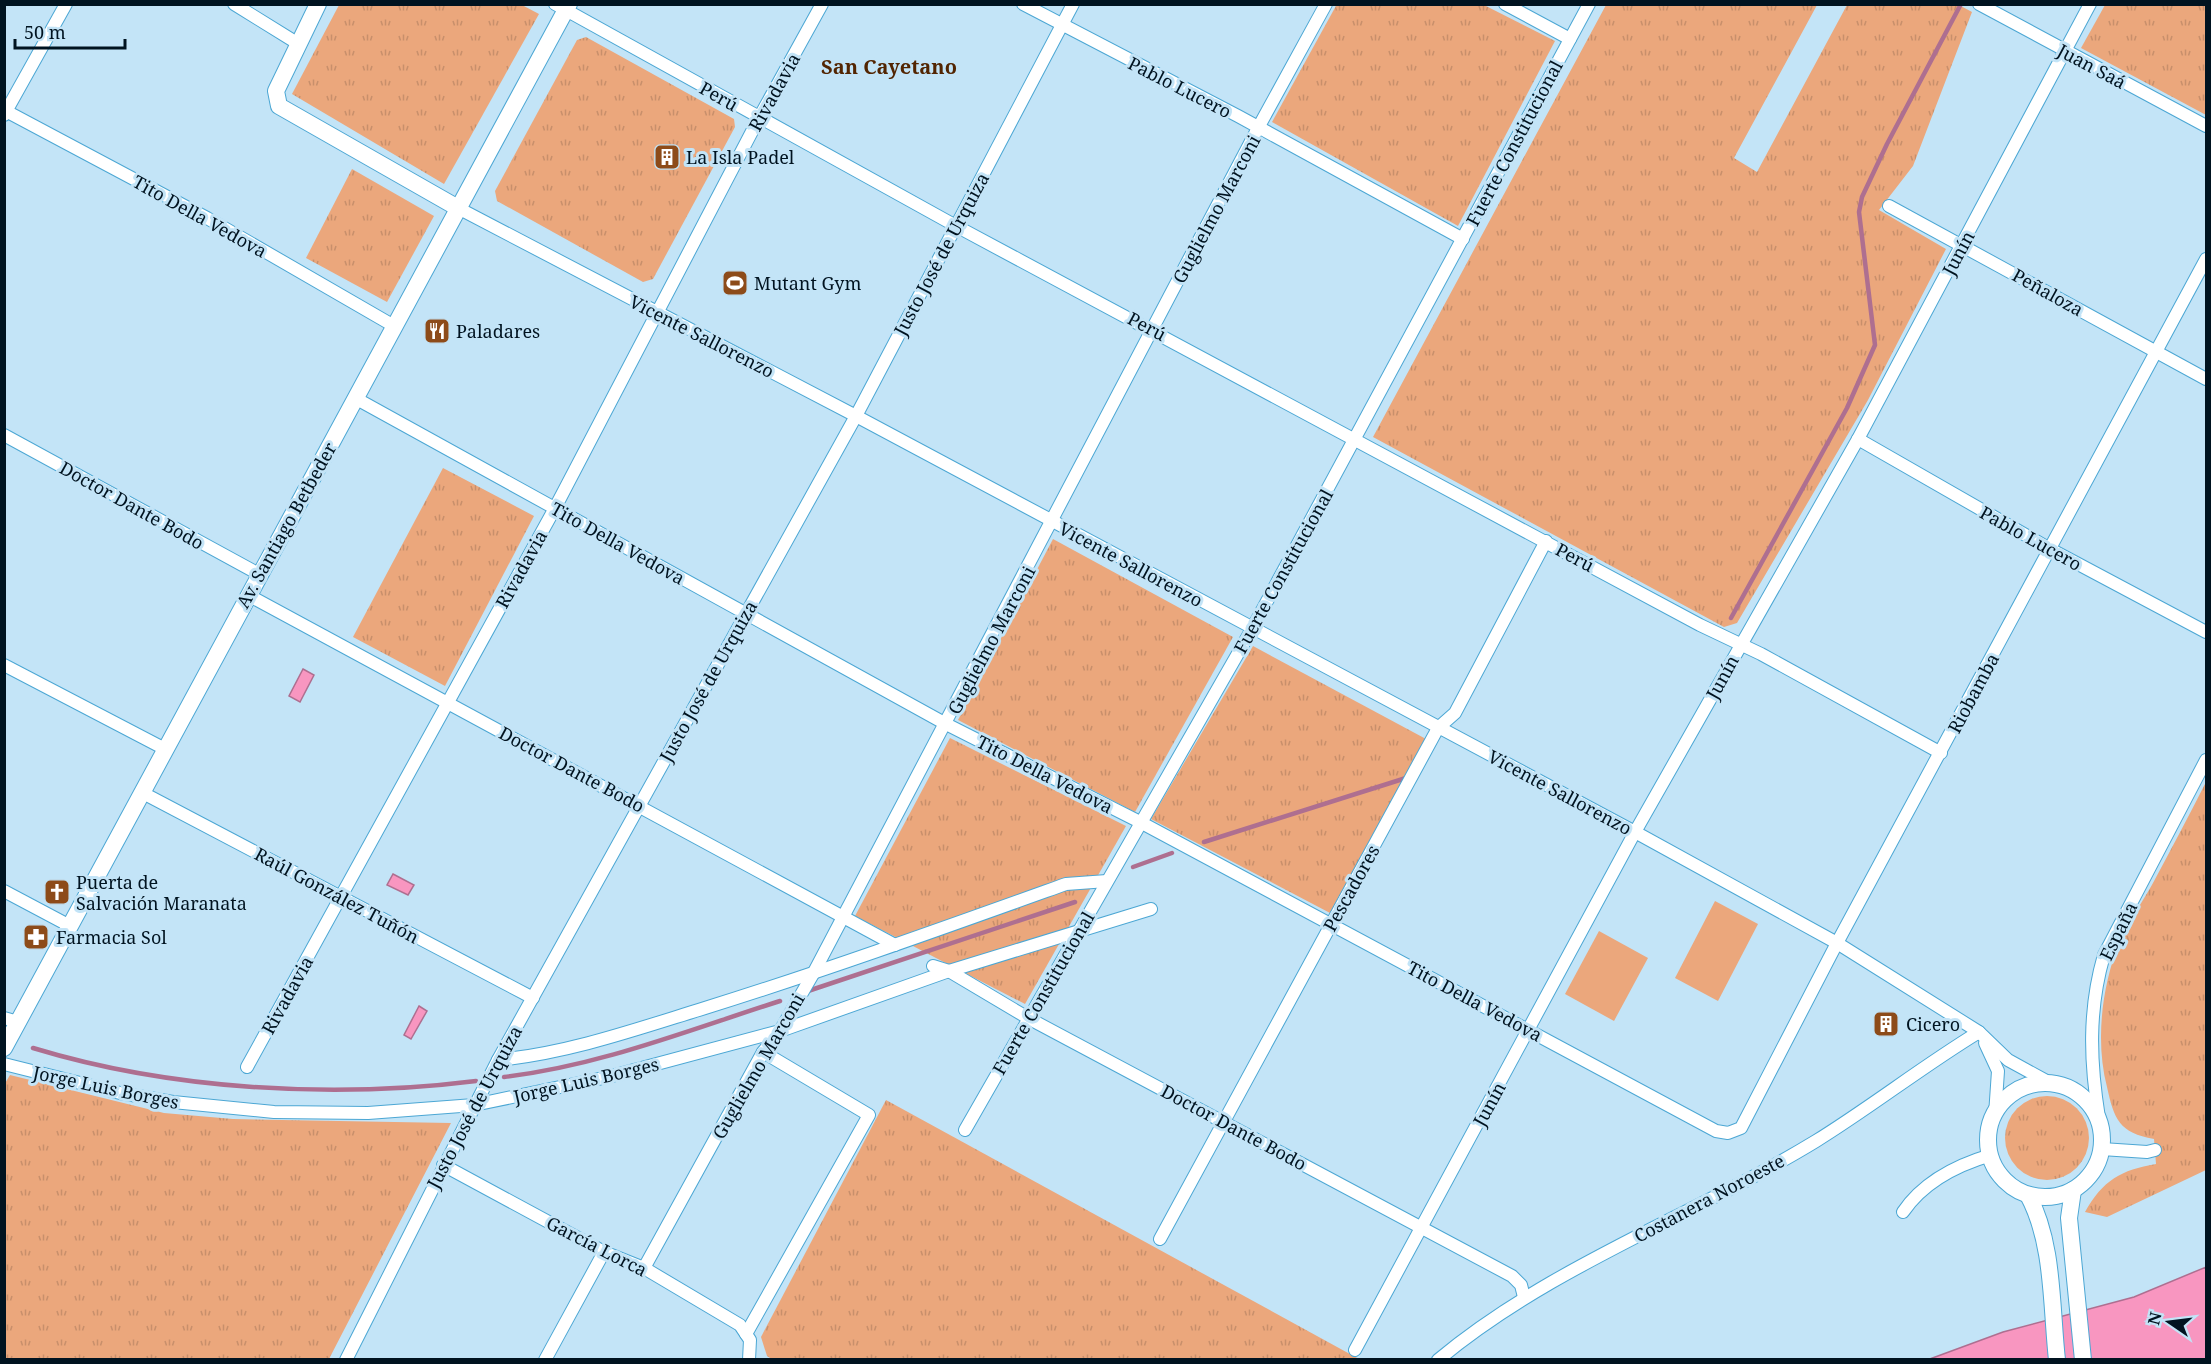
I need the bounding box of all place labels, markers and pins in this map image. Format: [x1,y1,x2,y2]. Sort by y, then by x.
building icon: La Isla Padel [652,142,682,172]
place label: La Isla Padel [686,145,795,169]
sports icon: Mutant Gym [720,268,750,298]
place label: Mutant Gym [754,271,861,295]
restaurant icon: Paladares [422,316,452,346]
place label: Paladares [456,319,540,343]
place label: Puerta de Salvación Maranata [76,870,247,915]
church icon: Puerta de Salvación Maranata [42,877,72,907]
pharmacy icon: Farmacia Sol [21,922,51,952]
place label: Farmacia Sol [56,925,167,949]
building icon: Cicero [1871,1009,1901,1039]
place label: Cicero [1906,1012,1960,1036]

